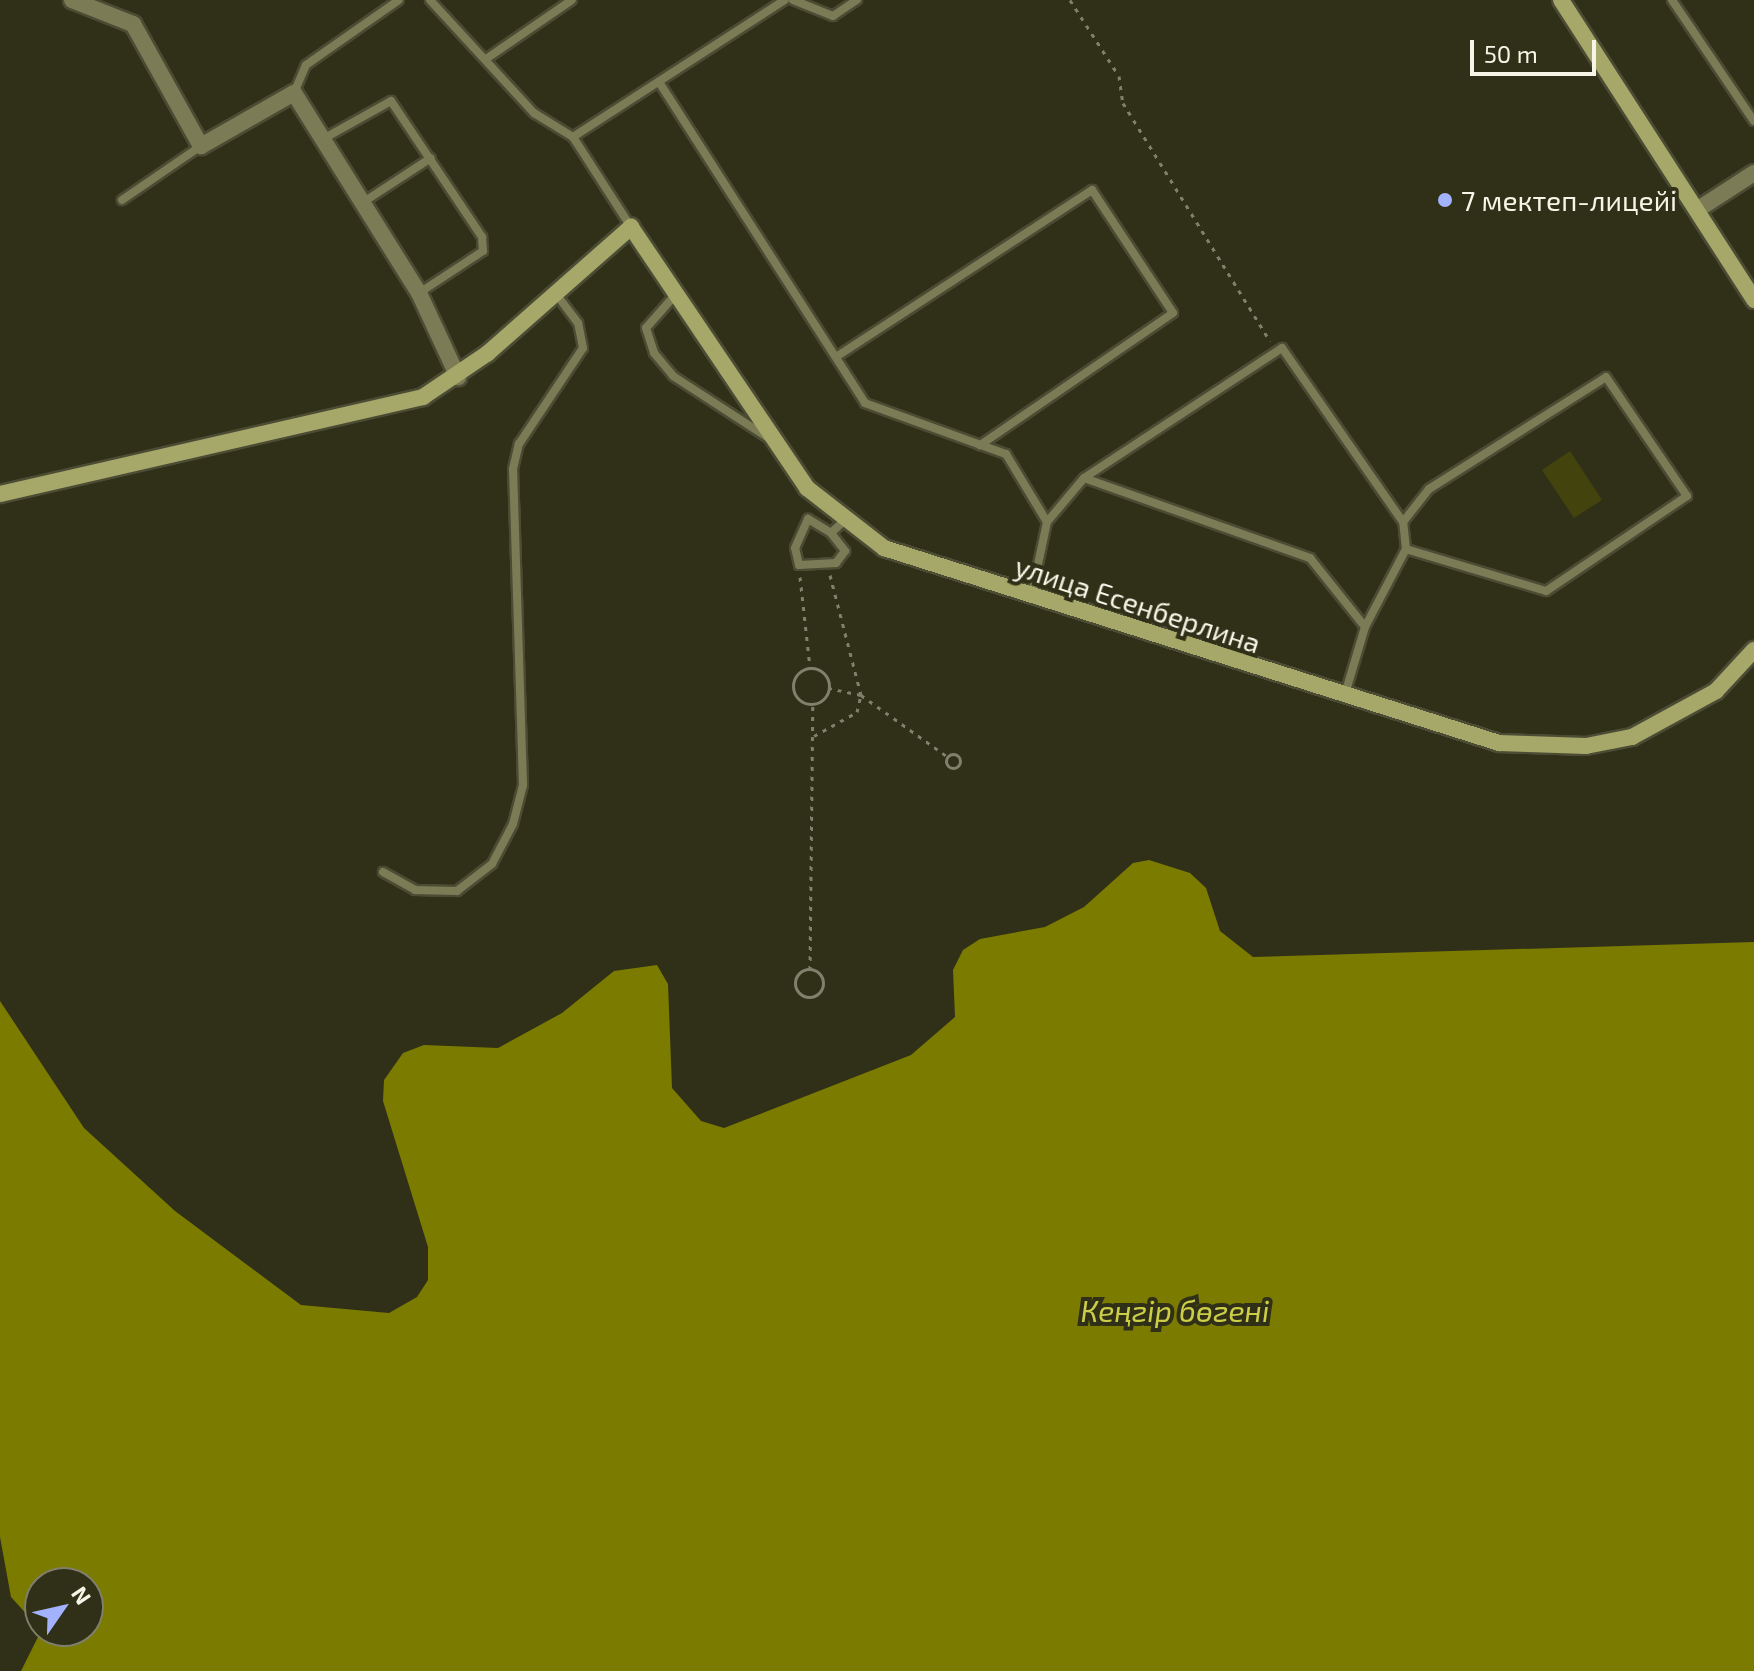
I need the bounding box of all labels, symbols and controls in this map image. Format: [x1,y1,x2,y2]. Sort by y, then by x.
scale bar [1474,24,1600,74]
text: 50 m [1484,39,1538,68]
place label: 7 мектеп-лицейі [1461,183,1677,217]
marker: 7 мектеп-лицейі [1436,191,1454,209]
street label: улица Есенберлина [1011,548,1265,660]
water label: Кеңгір бөгені [1081,1292,1269,1328]
north arrow [24,1567,104,1647]
text: N [67,1581,97,1609]

